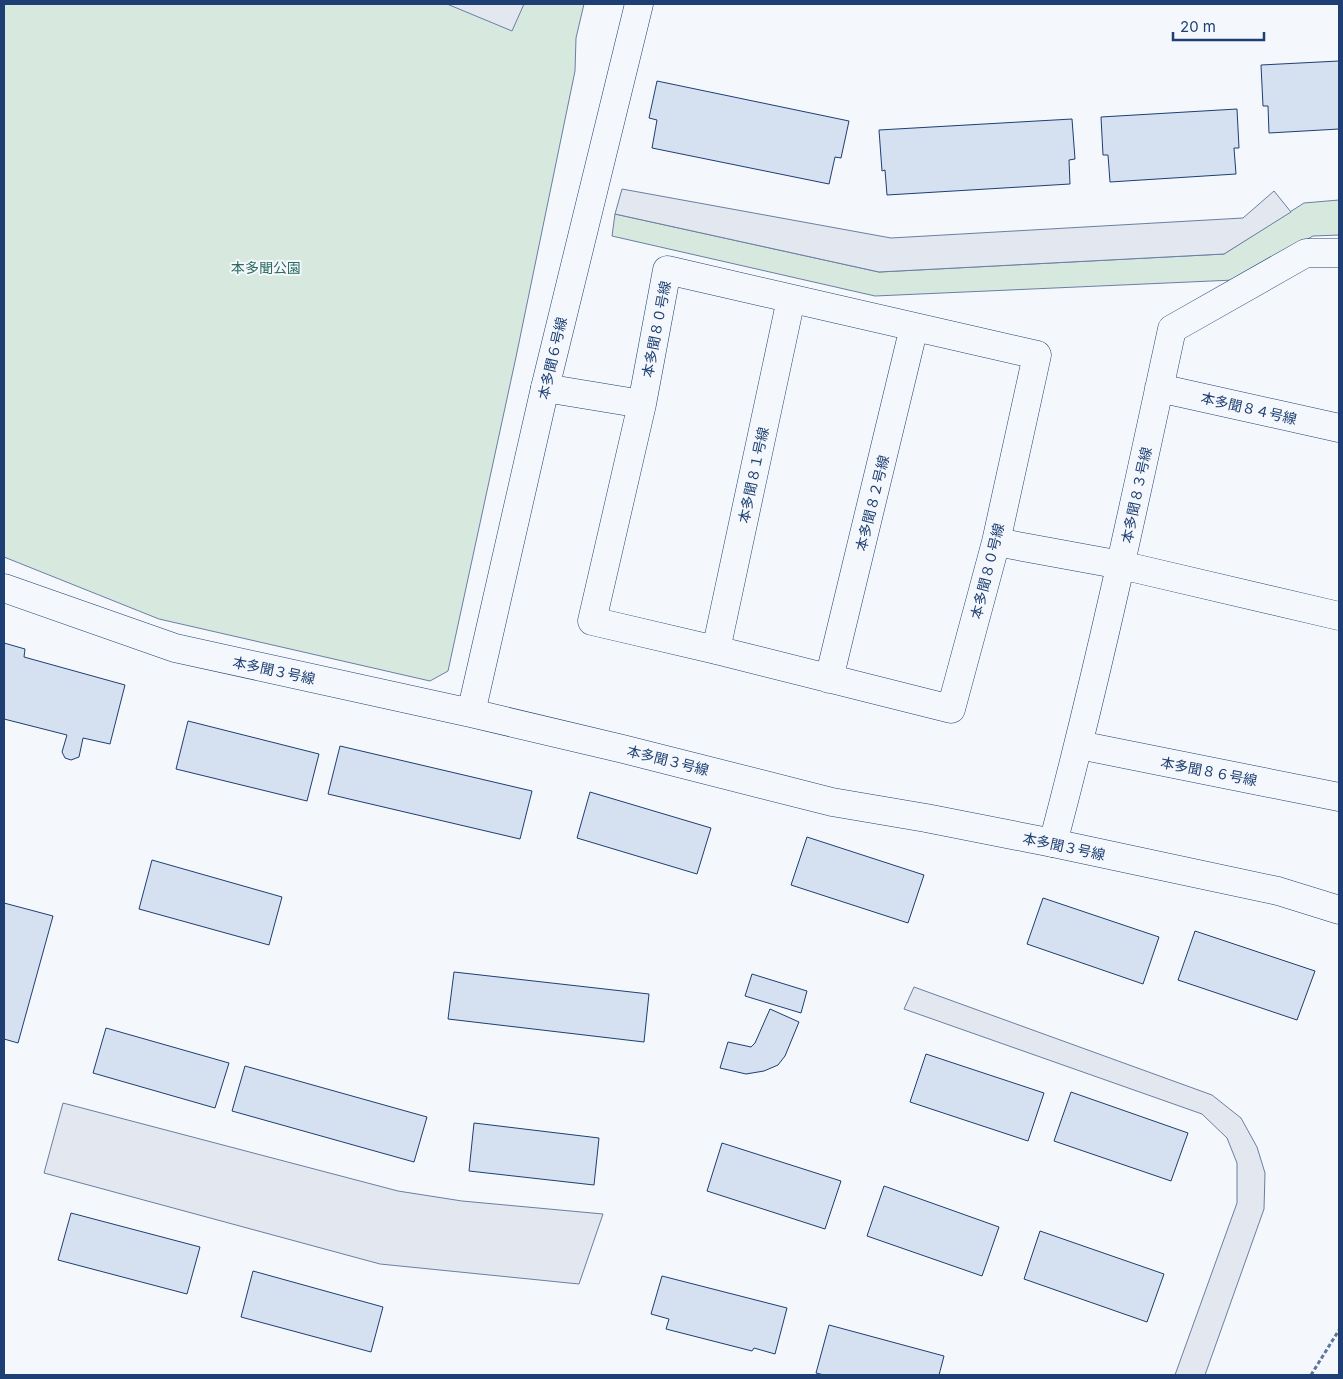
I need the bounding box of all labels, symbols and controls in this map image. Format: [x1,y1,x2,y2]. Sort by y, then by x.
scale bar [1173,10,1264,42]
text: 20 m [1180,17,1216,36]
park label: 本多聞公園 [231,259,301,276]
street label: 本多聞８０号線 [638,279,674,379]
street label: 本多聞６号線 [534,315,570,401]
street label: 本多聞８４号線 [1199,389,1299,427]
street label: 本多聞８１号線 [734,425,772,525]
street label: 本多聞８３号線 [1117,445,1155,545]
street label: 本多聞８２号線 [852,453,892,553]
street label: 本多聞８０号線 [967,521,1007,621]
street label: 本多聞３号線 [231,653,317,687]
street label: 本多聞３号線 [625,742,711,778]
street label: 本多聞８６号線 [1159,753,1259,789]
street label: 本多聞３号線 [1021,829,1107,863]

